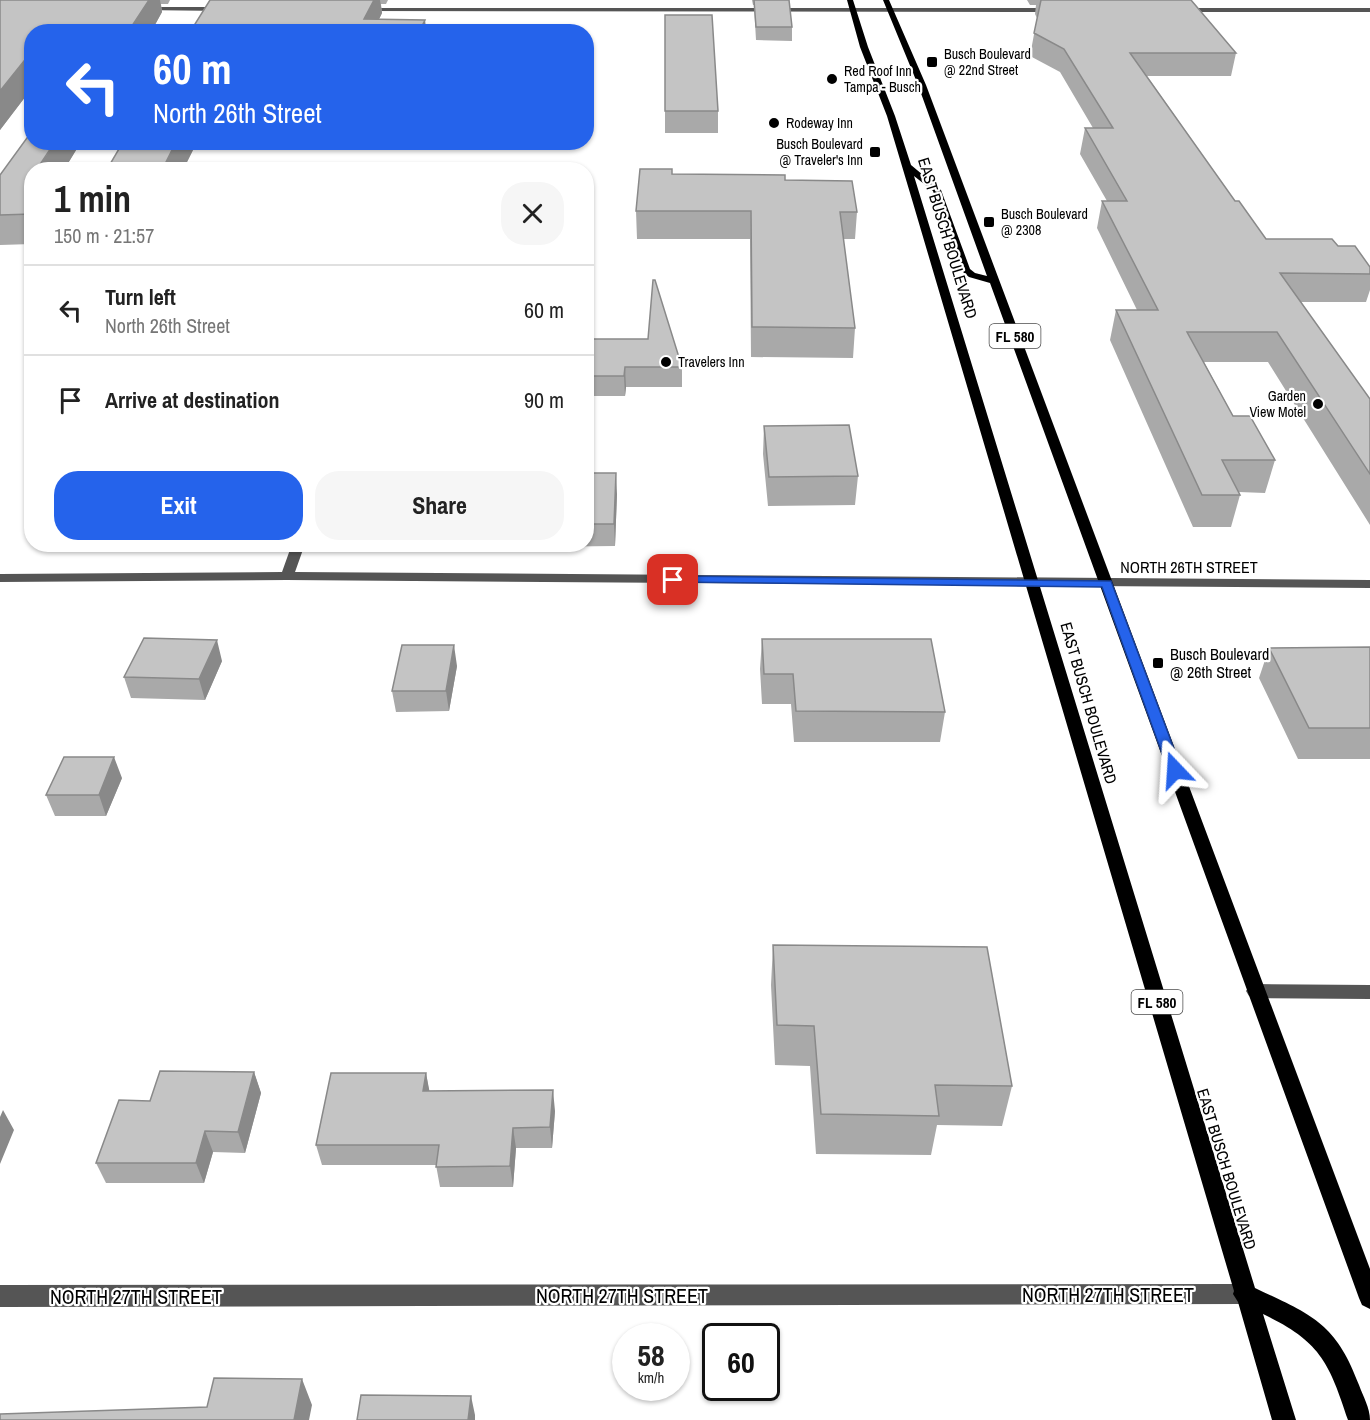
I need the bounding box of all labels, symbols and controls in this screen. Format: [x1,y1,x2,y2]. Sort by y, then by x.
text: 60 m [153,41,232,97]
place label: Busch Boulevard @ 22nd Street [944,45,1031,79]
icon: left [54,48,132,126]
marker: Busch Boulevard @ 22nd Street [925,55,939,69]
place label: Red Roof Inn Tampa - Busch [844,62,921,96]
marker: Red Roof Inn Tampa - Busch [825,72,839,86]
text: North 26th Street [153,95,322,131]
place label: Rodeway Inn [786,114,853,132]
marker: Rodeway Inn [767,116,781,130]
place label: Busch Boulevard @ Traveler's Inn [776,135,863,169]
marker: Busch Boulevard @ Traveler's Inn [868,145,882,159]
street label: EAST BUSCH BOULEVARD [913,155,983,321]
text: 1 min [54,175,131,223]
button: close [501,182,564,245]
place label: Busch Boulevard @ 2308 [1001,205,1088,239]
marker: Busch Boulevard @ 2308 [982,215,996,229]
text: 150 m · 21:57 [54,222,154,249]
text: Turn left [105,282,176,312]
icon: left [54,294,87,327]
text: 60 m [524,295,564,325]
text: North 26th Street [105,312,230,339]
road number: FL 580 [990,324,1040,348]
place label: Travelers Inn [678,353,745,371]
marker: Travelers Inn [659,355,673,369]
icon: arrive [54,384,87,417]
text: Arrive at destination [105,385,279,415]
text: 90 m [524,385,564,415]
place label: Garden View Motel [1249,387,1306,421]
marker: Garden View Motel [1311,397,1325,411]
button: Exit [54,471,303,540]
button: Share [315,471,564,540]
pin [647,554,698,605]
street label: NORTH 26TH STREET [1120,556,1258,578]
icon: arrive [656,563,689,596]
street label: EAST BUSCH BOULEVARD [1055,620,1123,786]
place label: Busch Boulevard @ 26th Street [1170,643,1269,683]
marker: Busch Boulevard @ 26th Street [1151,656,1165,670]
position arrow [1143,738,1207,802]
road number: FL 580 [1132,990,1182,1014]
street label: EAST BUSCH BOULEVARD [1192,1086,1262,1252]
street label: NORTH 27TH STREET [1022,1281,1194,1308]
street label: NORTH 27TH STREET [536,1282,708,1309]
street label: NORTH 27TH STREET [50,1283,222,1310]
speed limit sign: 60 [702,1323,780,1401]
text: 58 [637,1335,665,1375]
text: km/h [638,1367,664,1388]

